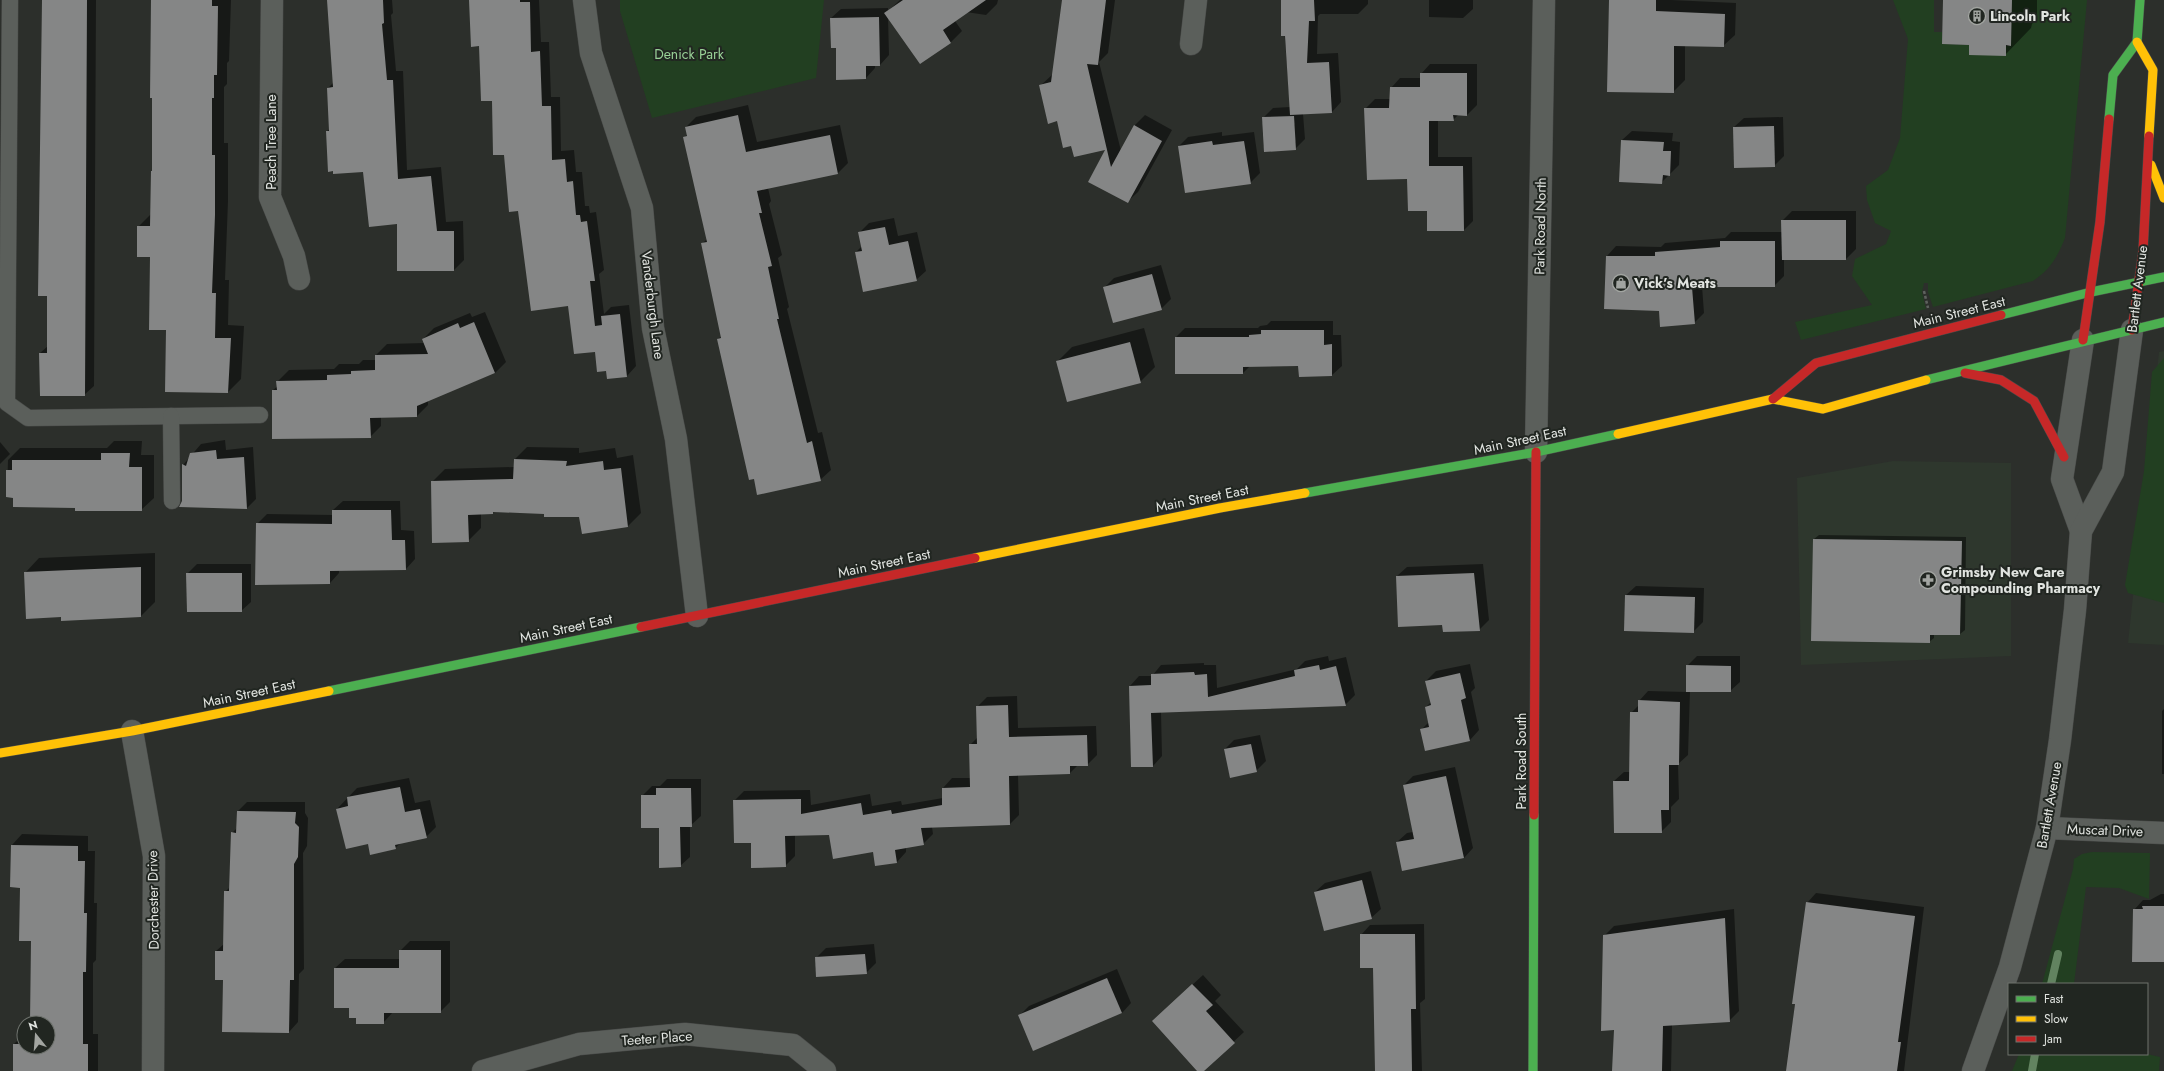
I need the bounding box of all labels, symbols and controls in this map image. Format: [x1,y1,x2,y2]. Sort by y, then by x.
building icon: Lincoln Park [1967,6,1987,26]
place label: Lincoln Park [1990,6,2070,26]
park label: Denick Park [654,44,725,64]
street label: Peach Tree Lane [261,94,281,190]
street label: Park Road North [1529,177,1551,275]
street label: Bartlett Avenue [2122,244,2152,334]
street label: Vanderburgh Lane [636,250,670,360]
shop icon: Vick’s Meats [1611,273,1631,293]
place label: Vick’s Meats [1633,273,1716,293]
street label: Main Street East [1911,291,2008,333]
street label: Main Street East [1472,420,1569,460]
street label: Main Street East [1154,479,1251,517]
street label: Main Street East [836,543,933,583]
place label: Grimsby New Care Compounding Pharmacy [1941,562,2101,598]
pharmacy icon: Grimsby New Care Compounding Pharmacy [1918,570,1938,590]
street label: Main Street East [518,608,615,648]
street label: Main Street East [201,673,298,713]
street label: Park Road South [1511,713,1531,809]
street label: Bartlett Avenue [2032,760,2066,850]
street label: Muscat Drive [2066,819,2144,841]
street label: Dorchester Drive [142,850,164,950]
legend [2008,983,2148,1055]
text: Fast [2044,990,2063,1008]
text: Slow [2044,1010,2069,1028]
north arrow [16,1015,56,1055]
text: N [27,1017,40,1034]
street label: Teeter Place [621,1026,693,1050]
text: Jam [2042,1030,2062,1048]

